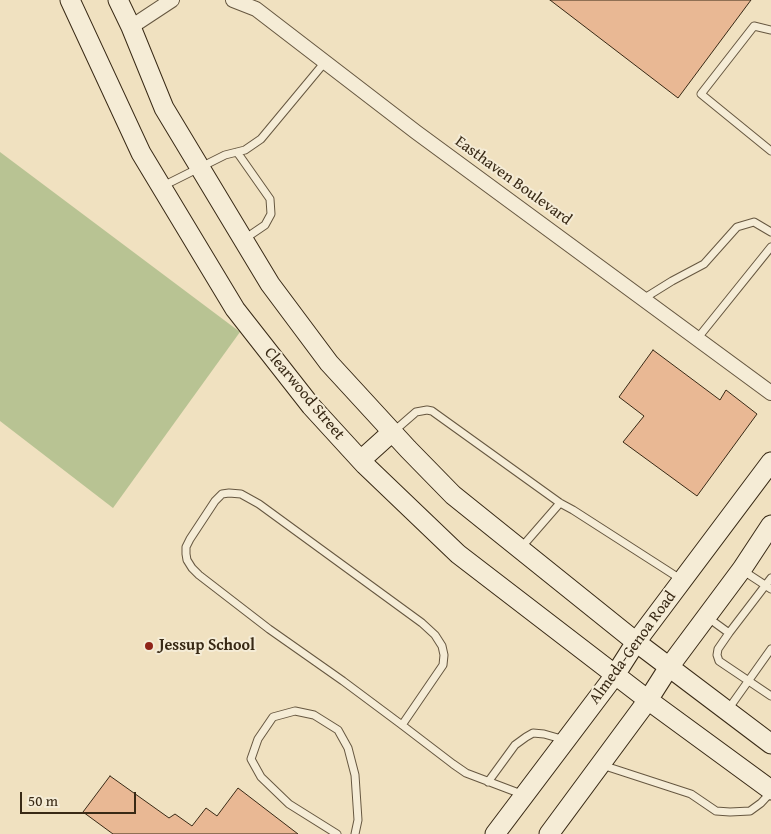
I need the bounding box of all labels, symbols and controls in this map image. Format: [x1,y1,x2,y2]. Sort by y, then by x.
street label: Easthaven Boulevard [451,132,575,230]
street label: Clearwood Street [260,344,348,444]
street label: Almeda-Genoa Road [586,588,680,708]
place label: Jessup School [159,636,255,656]
marker: Jessup School [143,640,155,652]
scale bar [22,782,139,814]
text: 50 m [28,790,58,811]

